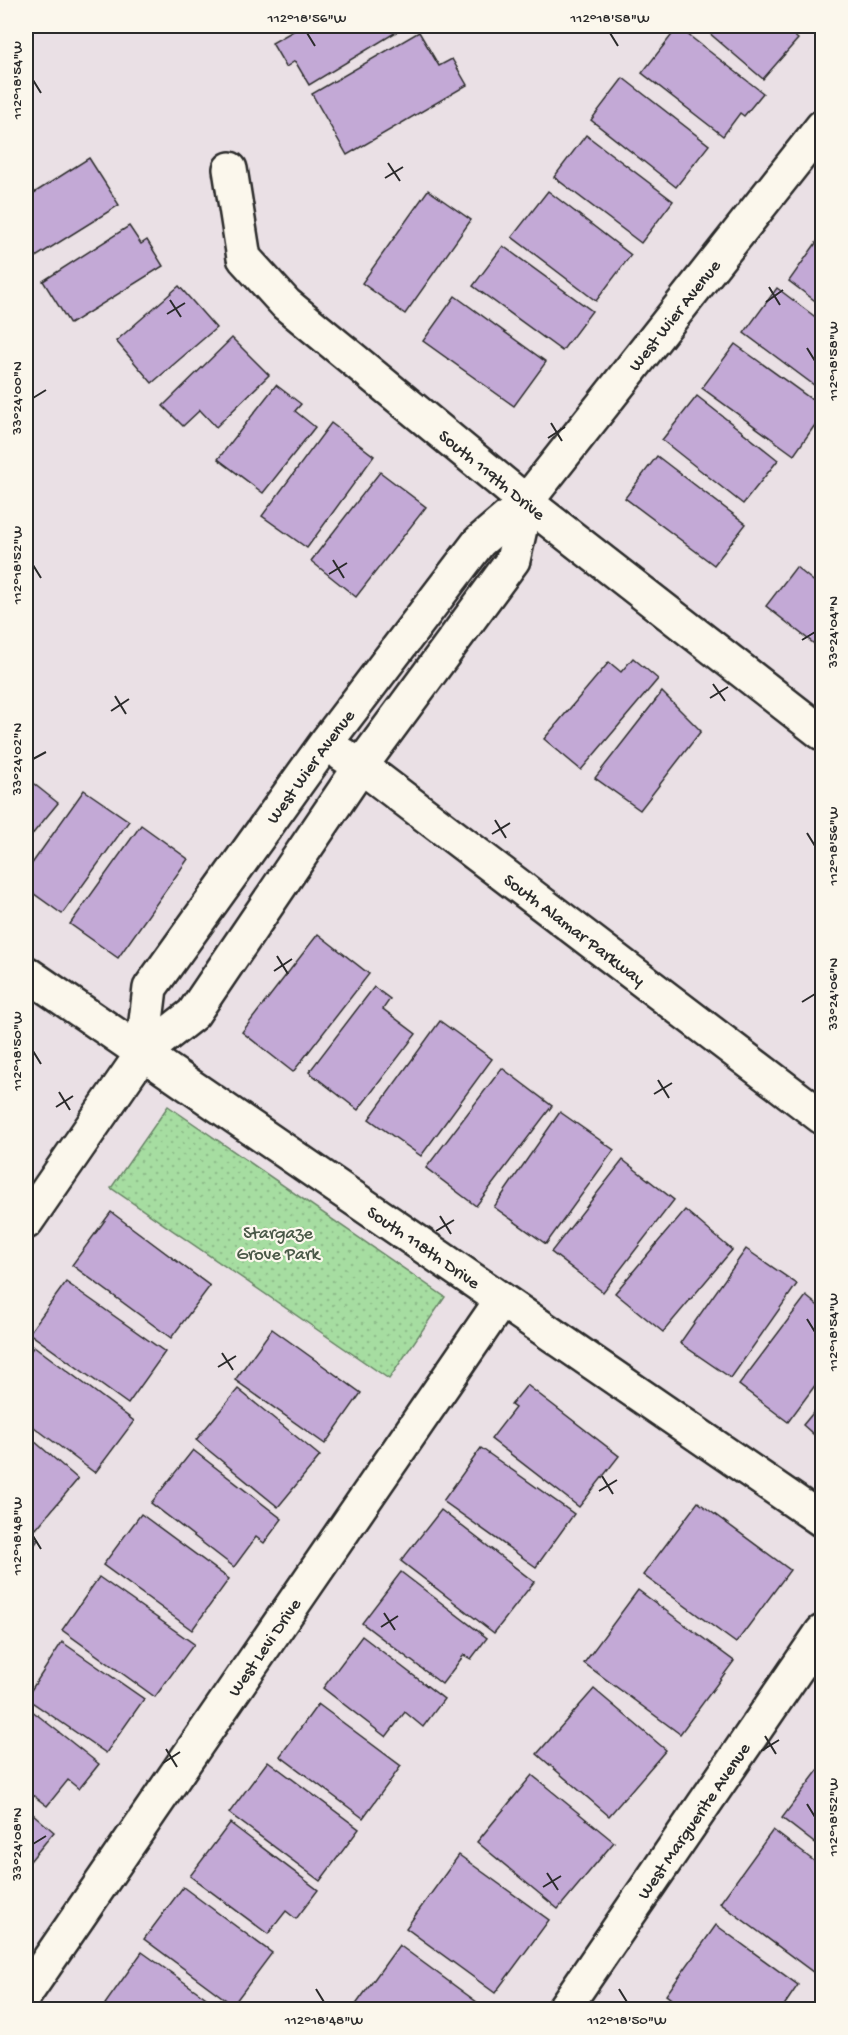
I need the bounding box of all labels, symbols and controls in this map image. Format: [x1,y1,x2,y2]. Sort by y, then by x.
text: 112°18'56"W [267,10,347,28]
text: 112°18'58"W [569,10,650,28]
text: 112°18'54"W [9,41,27,120]
street label: West Wier Avenue [625,256,727,376]
text: 112°18'58"W [825,321,843,402]
text: 33°24'00"N [9,361,27,436]
street label: South 119th Drive [433,426,549,526]
text: 112°18'52"W [9,525,27,605]
text: 33°24'04"N [825,596,843,669]
street label: West Wier Avenue [263,706,361,829]
text: 33°24'02"N [9,723,27,796]
text: 112°18'56"W [825,806,843,886]
street label: South Alamar Parkway [498,870,649,992]
text: 33°24'06"N [825,957,843,1031]
text: 112°18'50"W [9,1011,27,1092]
street label: South 118th Drive [362,1202,484,1295]
park label: Stargaze Grove Park [237,1224,321,1266]
text: 112°18'54"W [825,1293,843,1372]
text: 112°18'48"W [9,1496,27,1576]
street label: West Levi Drive [225,1595,307,1701]
street label: West Marguerite Avenue [634,1739,756,1904]
text: 112°18'52"W [825,1777,843,1857]
text: 33°24'08"N [9,1807,27,1882]
text: 112°18'48"W [284,2012,364,2030]
text: 112°18'50"W [586,2012,667,2030]

